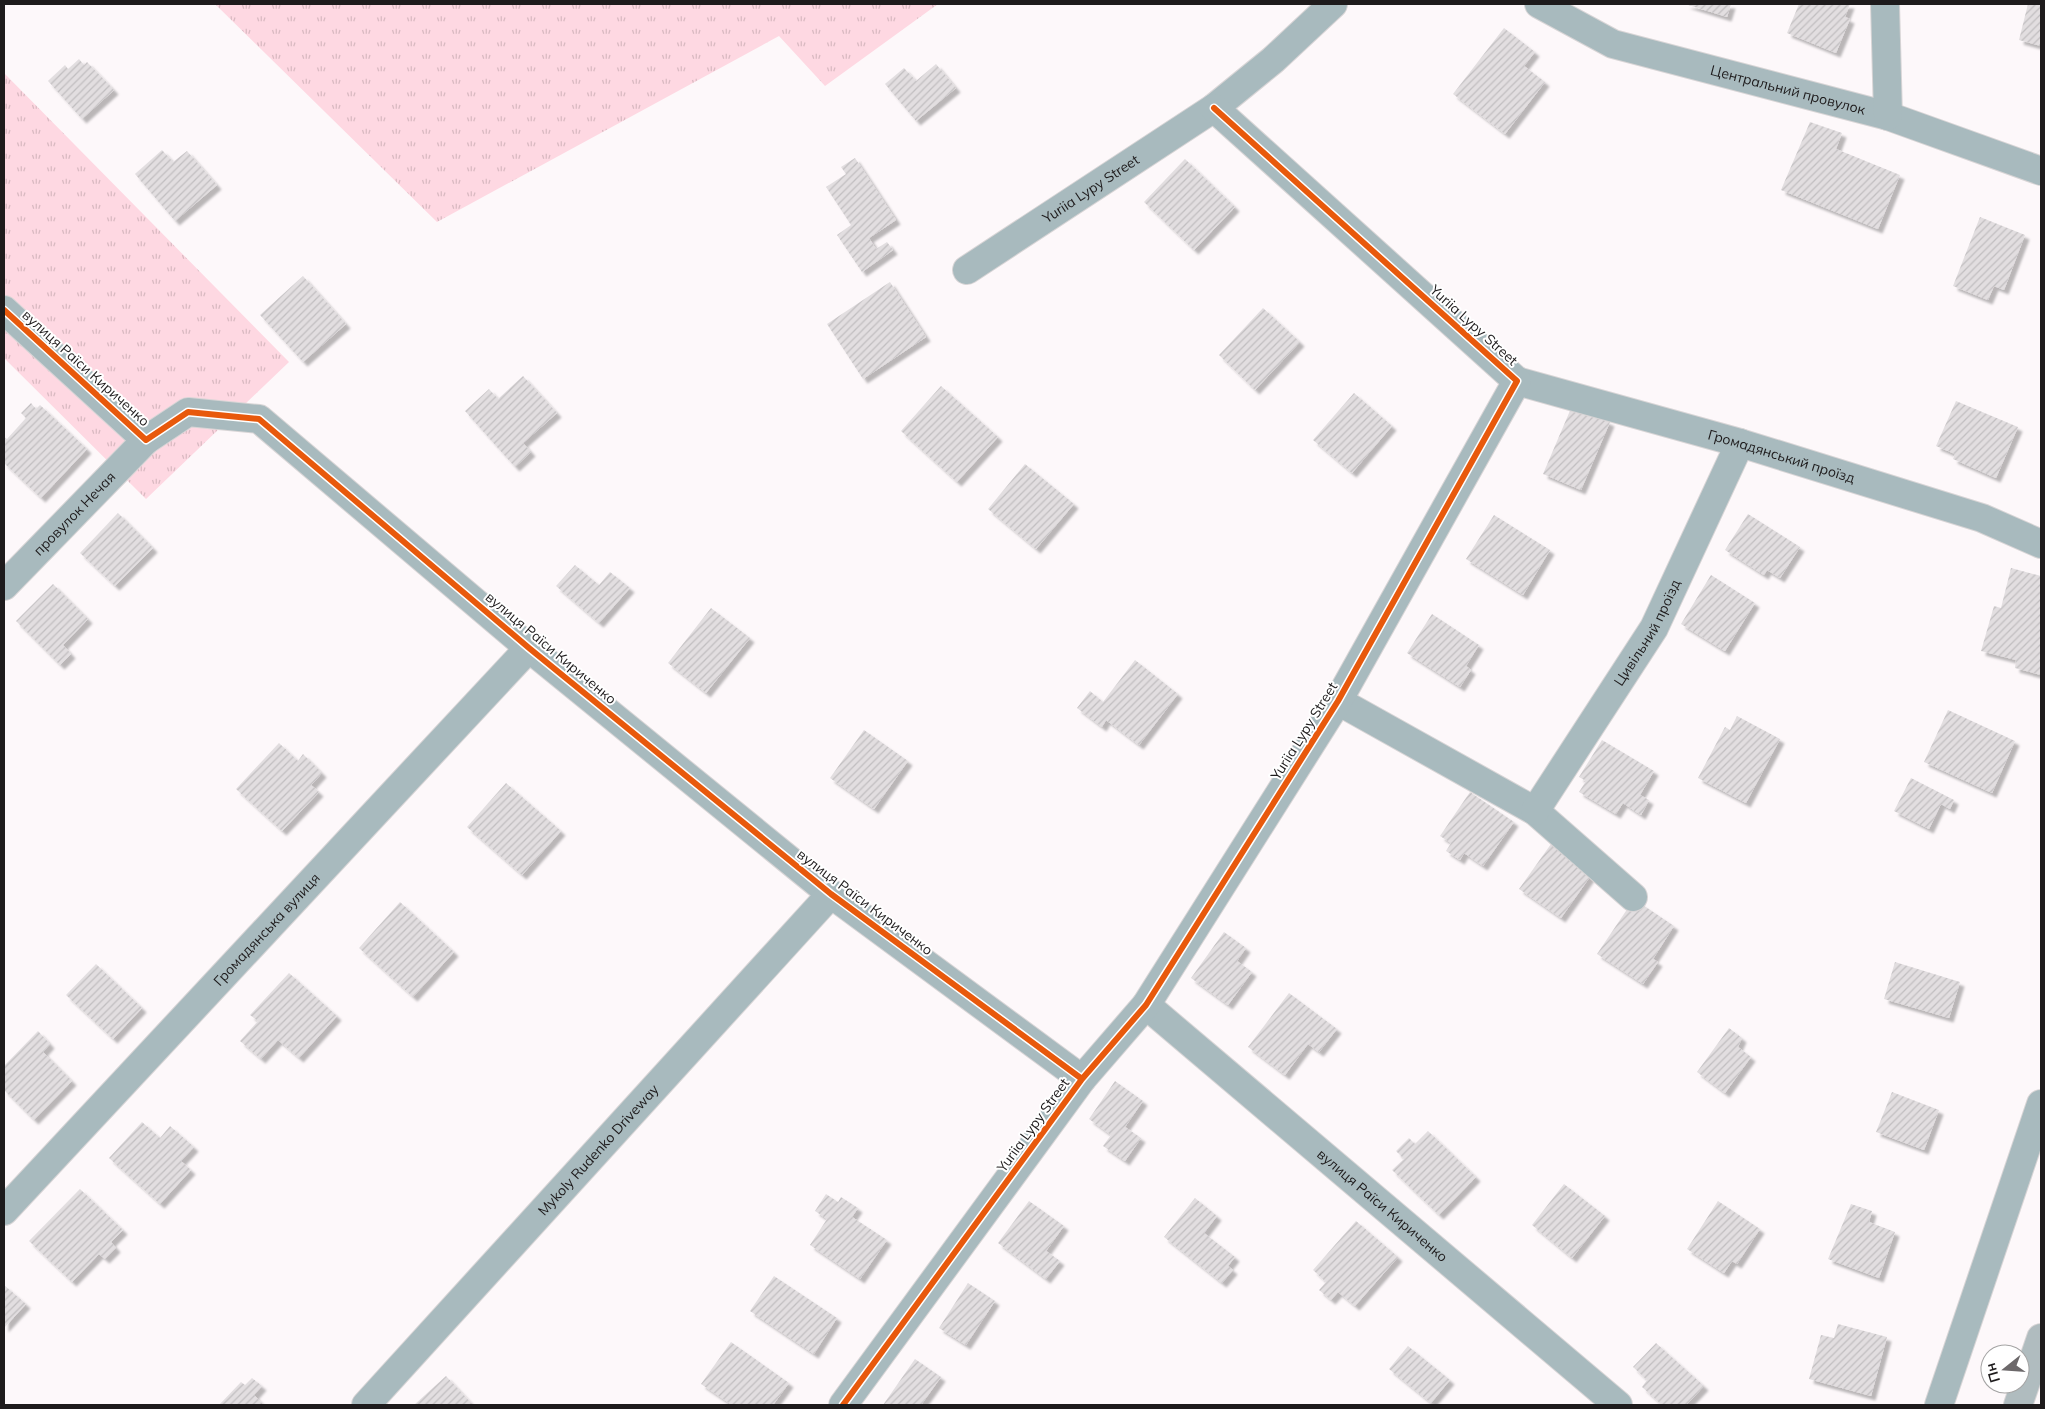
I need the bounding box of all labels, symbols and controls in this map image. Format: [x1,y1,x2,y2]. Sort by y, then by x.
street label: Центральний провулок [1709,61,1868,119]
street label: Yuriia Lypy Street [1038,151,1143,228]
street label: Yuriia Lypy Street [1426,280,1522,369]
street label: вулиця Раїси Кириченко [18,306,154,430]
street label: Громадянський проїзд [1706,426,1858,487]
street label: провулок Нечая [30,468,119,559]
street label: Цивільний проїзд [1610,576,1685,689]
street label: вулиця Раїси Кириченко [482,588,620,708]
street label: Yuriia Lypy Street [1266,679,1341,784]
street label: вулиця Раїси Кириченко [793,845,937,959]
street label: Громадянська вулиця [209,869,324,990]
street label: Yuriia Lypy Street [992,1074,1073,1176]
street label: Mykoly Rudenko Driveway [534,1080,663,1219]
street label: вулиця Раїси Кириченко [1313,1145,1452,1266]
north arrow [1980,1344,2030,1394]
text: Пн [1981,1361,2004,1385]

